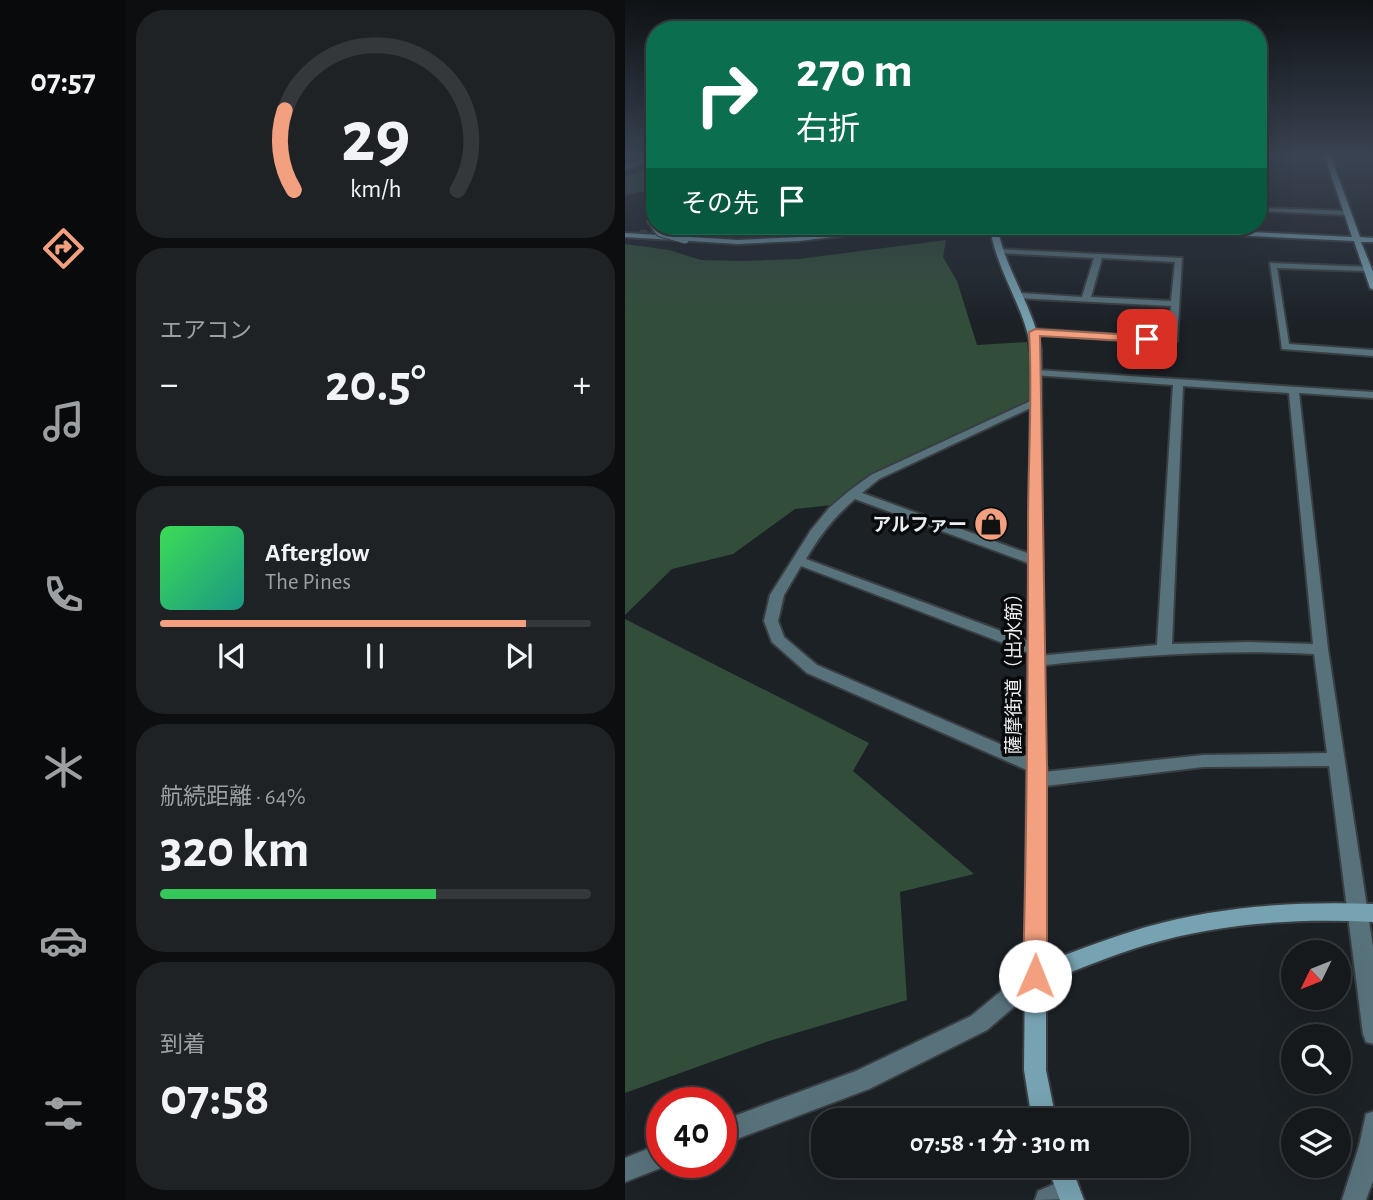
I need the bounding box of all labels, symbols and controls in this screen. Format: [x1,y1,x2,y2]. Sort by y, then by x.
text: 270 m [796,47,913,96]
icon: right [681,49,772,140]
text: 07:57 [30,65,96,97]
text: 29 [341,102,410,175]
text: 右折 [796,113,860,145]
text: km/h [350,177,401,202]
icon: arrive [773,182,811,220]
text: その先 [681,191,759,217]
icon: directions [39,224,88,273]
pin [1117,309,1177,369]
text: エアコン [160,320,252,343]
icon: arrive [1128,320,1166,358]
text: 20.5° [325,358,426,410]
text: − [160,366,178,404]
text: + [573,366,591,404]
icon: music [39,397,88,446]
shop icon: アルファー [972,505,1010,543]
place label: アルファー [872,516,967,535]
text: Afterglow [265,540,369,566]
icon: phone [39,570,88,619]
text: The Pines [265,571,351,594]
street label: 薩摩街道（出水筋） [1003,583,1024,755]
icon: previous [213,637,251,675]
icon: pause [356,637,394,675]
icon: next [500,637,538,675]
icon: climate [39,743,88,792]
text: 航続距離 · 64% [160,786,306,809]
text: 320 km [160,824,310,876]
icon: car [39,916,88,965]
position arrow [998,939,1072,1013]
north arrow [1281,940,1351,1010]
map controls [1281,940,1351,1178]
button: search [1281,1024,1351,1094]
text: 到着 [160,1034,206,1057]
text: 07:58 [160,1072,270,1124]
speed limit sign: 40 [646,1087,737,1178]
icon: filters [39,1089,88,1138]
button: layers [1281,1108,1351,1178]
text: 07:58 · 1 分 · 310 m [910,1130,1090,1156]

